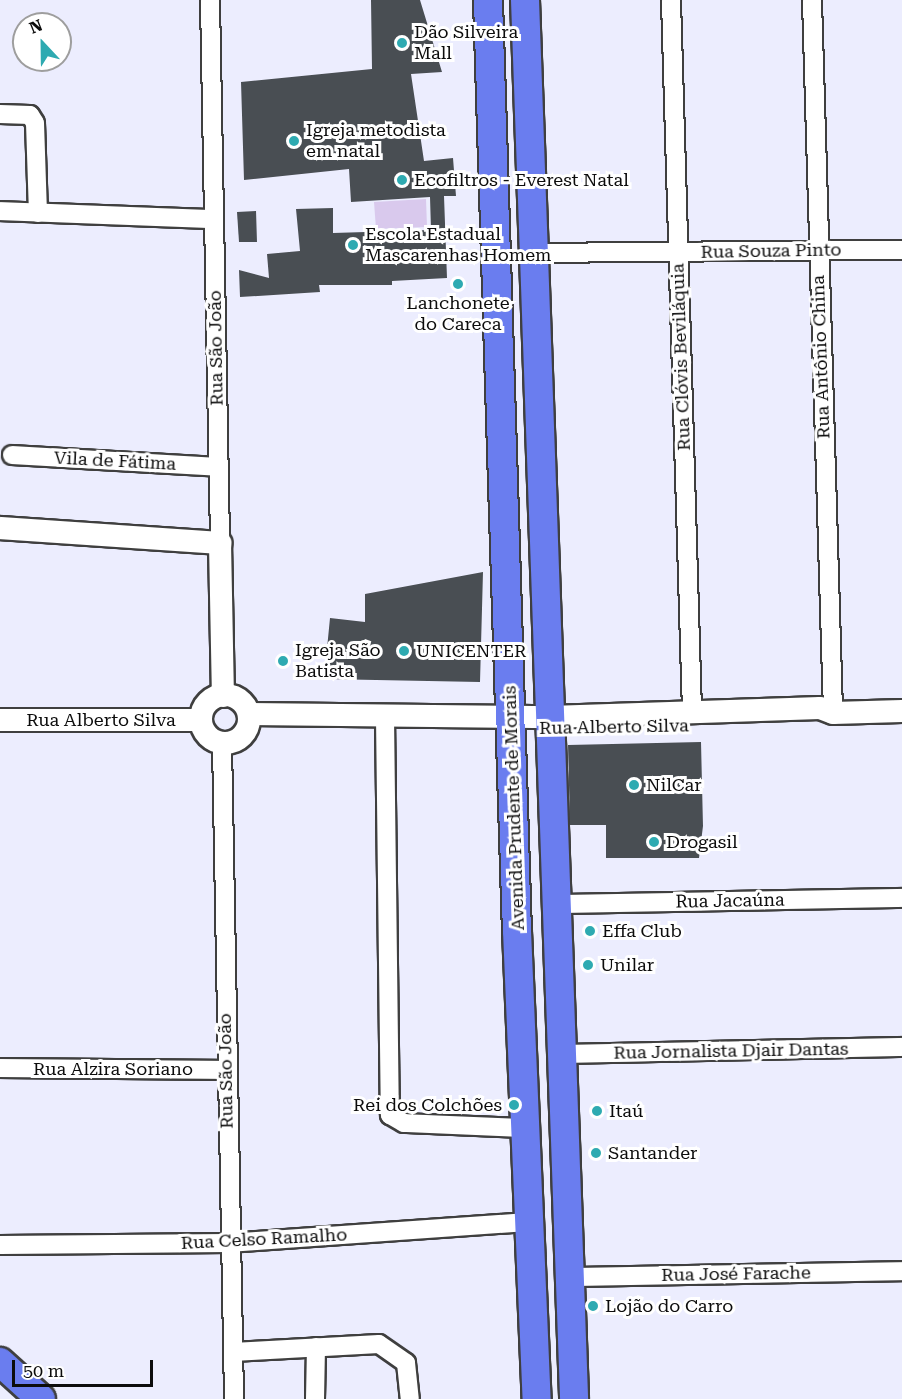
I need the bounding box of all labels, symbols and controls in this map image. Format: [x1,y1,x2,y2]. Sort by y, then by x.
north arrow [12,12,72,72]
text: N [27,16,45,38]
place label: Dão Silveira Mall [414,22,518,64]
marker: Dão Silveira Mall [395,36,409,50]
place label: Igreja metodista em natal [306,120,446,162]
marker: Igreja metodista em natal [287,134,301,148]
place label: Ecofiltros - Everest Natal [414,169,629,191]
marker: Ecofiltros - Everest Natal [395,173,409,187]
place label: Escola Estadual Mascarenhas Homem [365,224,552,266]
marker: Escola Estadual Mascarenhas Homem [346,238,360,252]
street label: Rua Souza Pinto [700,239,842,263]
street label: Rua Clóvis Beviláquia [667,263,695,451]
street label: Rua Antônio China [807,275,835,439]
marker: Lanchonete do Careca [451,277,465,291]
street label: Rua São João [204,290,228,406]
place label: Lanchonete do Careca [406,293,510,336]
street label: Vila de Fátima [53,447,177,475]
place label: Igreja São Batista [295,640,381,682]
place label: UNICENTER [416,640,527,662]
marker: UNICENTER [397,644,411,658]
marker: Igreja São Batista [276,654,290,668]
street label: Avenida Prudente de Morais [499,685,529,931]
street label: Rua Alberto Silva [26,709,176,731]
street label: Rua Alberto Silva [539,715,689,739]
place label: NilCar [646,774,702,796]
marker: NilCar [627,778,641,792]
place label: Drogasil [666,831,738,853]
marker: Drogasil [647,835,661,849]
street label: Rua Jacaúna [675,889,785,913]
place label: Effa Club [602,920,682,942]
marker: Effa Club [583,924,597,938]
place label: Unilar [600,954,654,976]
marker: Unilar [581,958,595,972]
street label: Rua São João [214,1013,238,1129]
street label: Rua Jornalista Djair Dantas [613,1038,849,1064]
street label: Rua Alzira Soriano [33,1058,193,1080]
place label: Rei dos Colchões [353,1094,502,1116]
marker: Rei dos Colchões [507,1098,521,1112]
place label: Itaú [609,1100,643,1122]
marker: Itaú [590,1104,604,1118]
place label: Santander [608,1142,697,1164]
marker: Santander [589,1146,603,1160]
street label: Rua Celso Ramalho [180,1224,348,1254]
street label: Rua José Farache [661,1262,811,1286]
place label: Lojão do Carro [605,1295,733,1317]
marker: Lojão do Carro [586,1299,600,1313]
scale bar [15,1348,156,1386]
text: 50 m [23,1360,64,1381]

